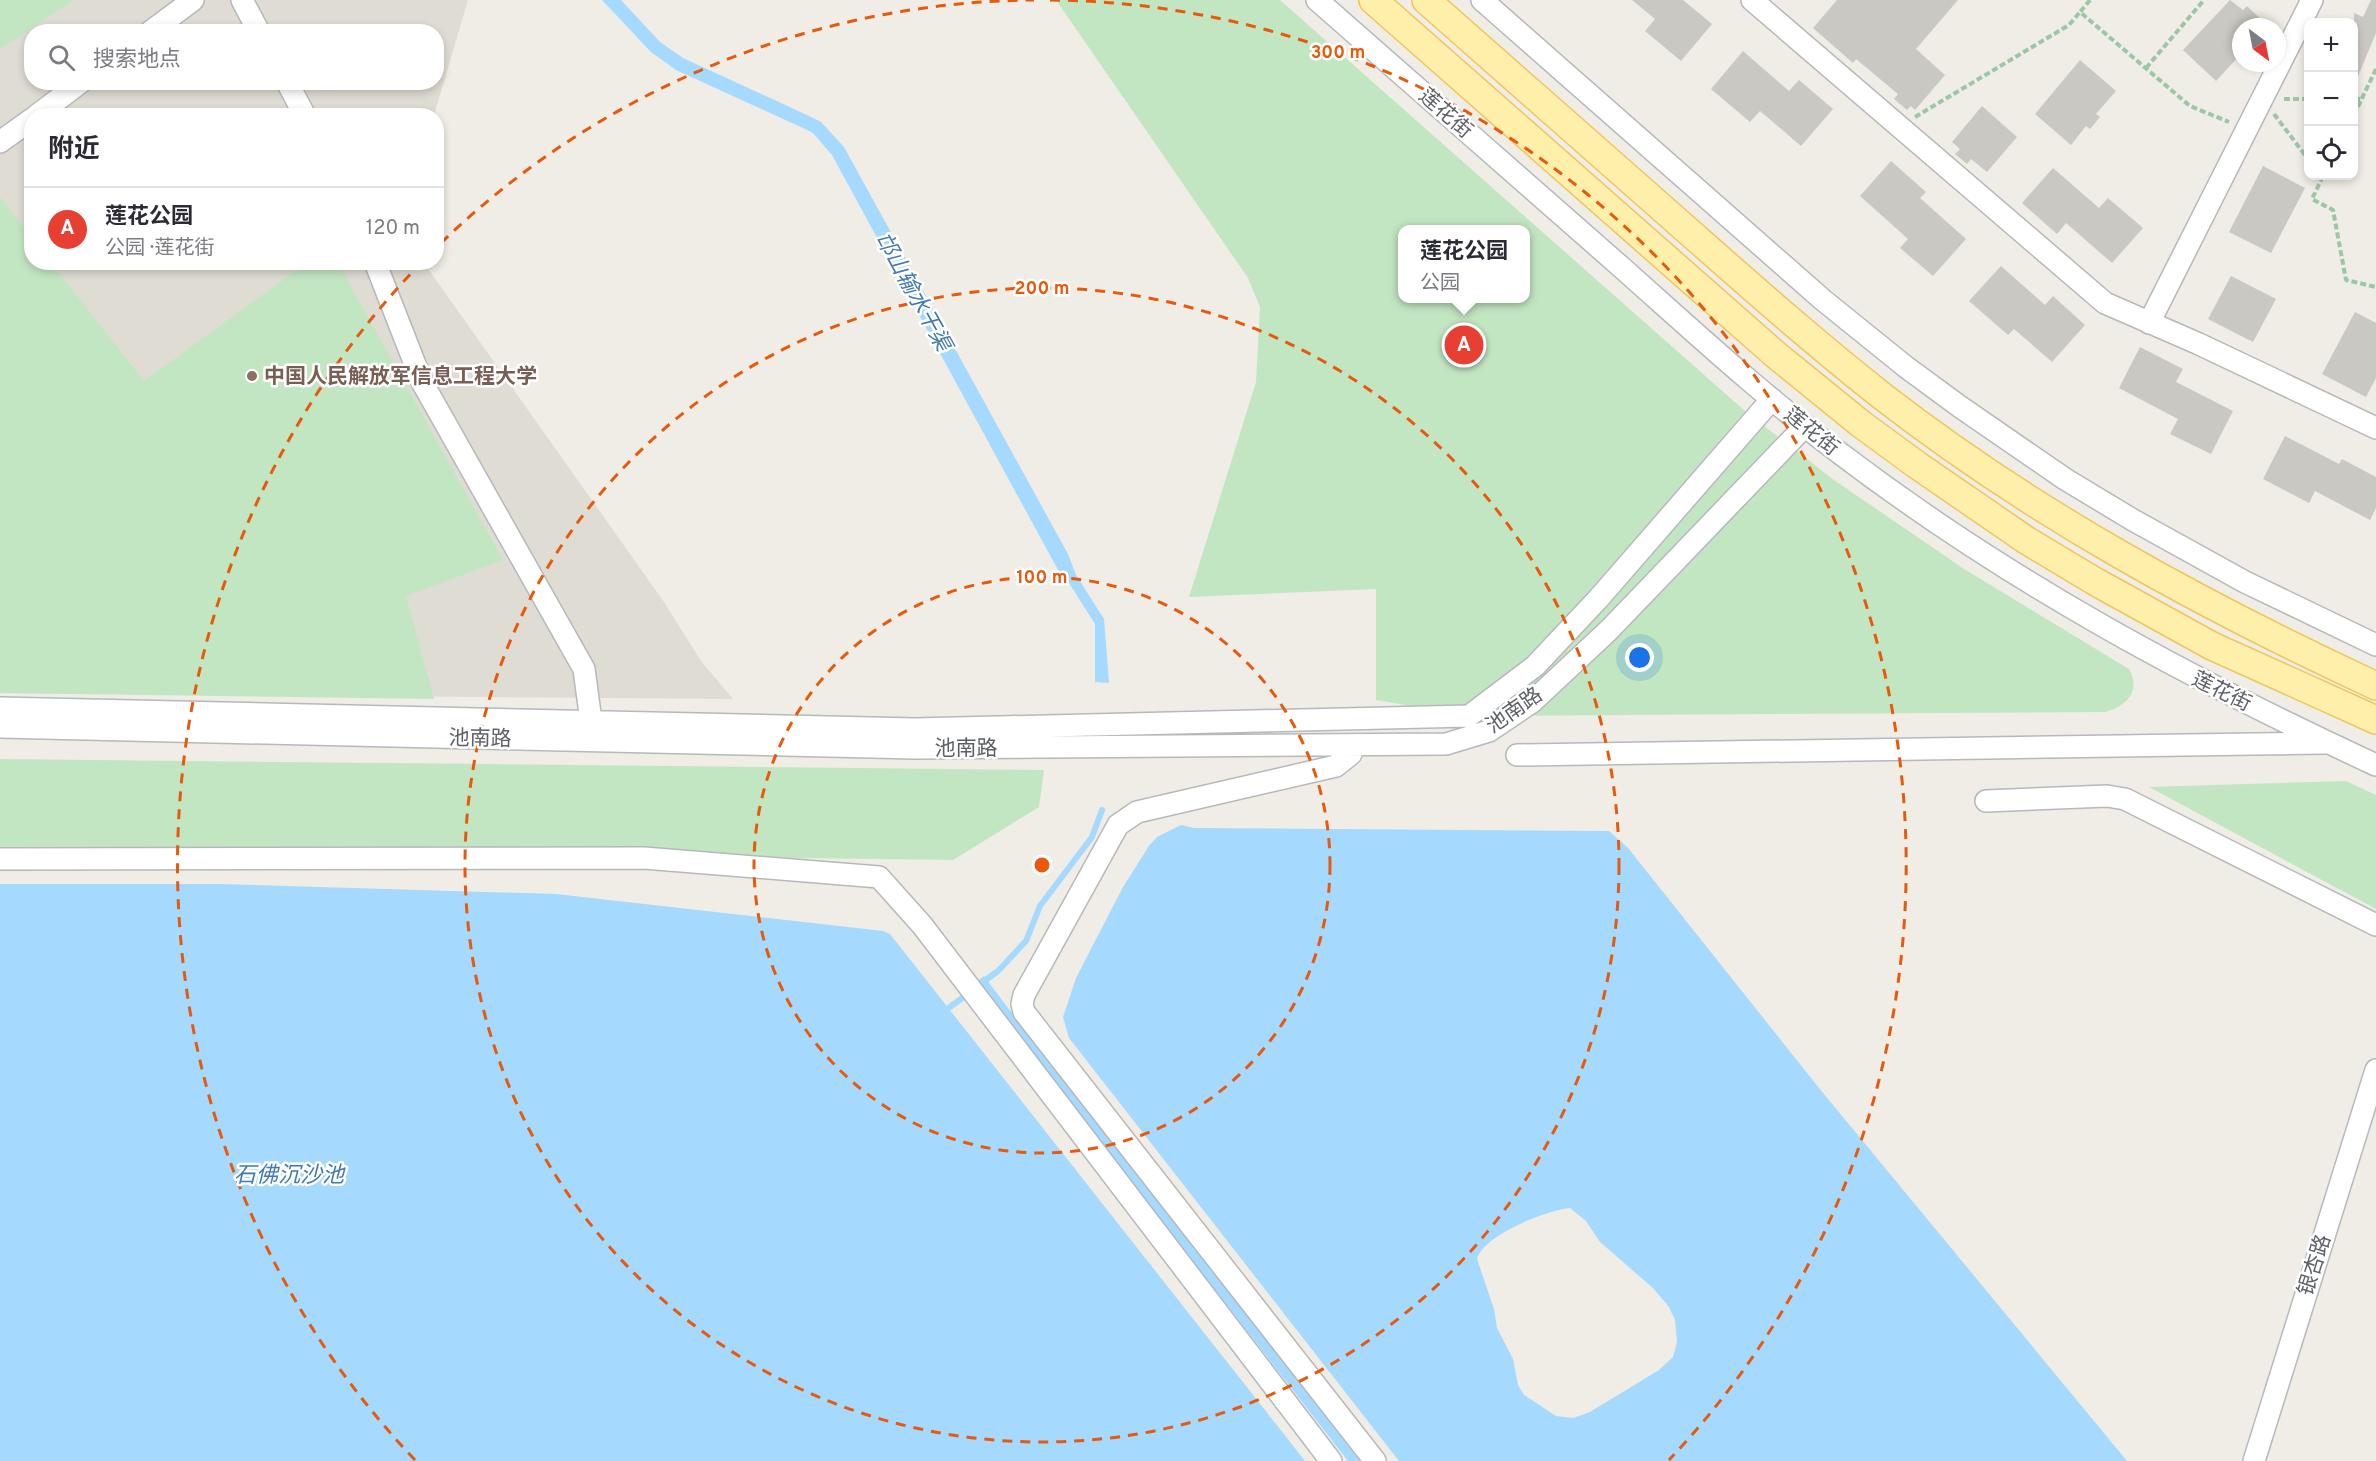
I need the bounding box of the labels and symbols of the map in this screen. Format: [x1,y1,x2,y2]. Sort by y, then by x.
north arrow [2232,18,2286,72]
text: 300 m [1311,42,1365,65]
street label: 莲花街 [1412,83,1478,145]
water label: 邙山输水干渠 [868,228,957,359]
text: 200 m [1014,278,1070,301]
pin: A [1444,322,1484,368]
place label: 中国人民解放军信息工程大学 [264,364,537,391]
marker: 中国人民解放军信息工程大学 [245,369,259,383]
street label: 莲花街 [1778,402,1844,462]
text: 100 m [1016,567,1068,590]
your location [1625,643,1654,672]
street label: 莲花街 [2187,666,2256,718]
street label: 池南路 [1481,682,1548,740]
street label: 池南路 [448,725,512,754]
street label: 池南路 [935,736,998,763]
centre of rings [1032,855,1052,875]
water label: 石佛沉沙池 [234,1163,346,1190]
street label: 银杏路 [2293,1231,2338,1300]

